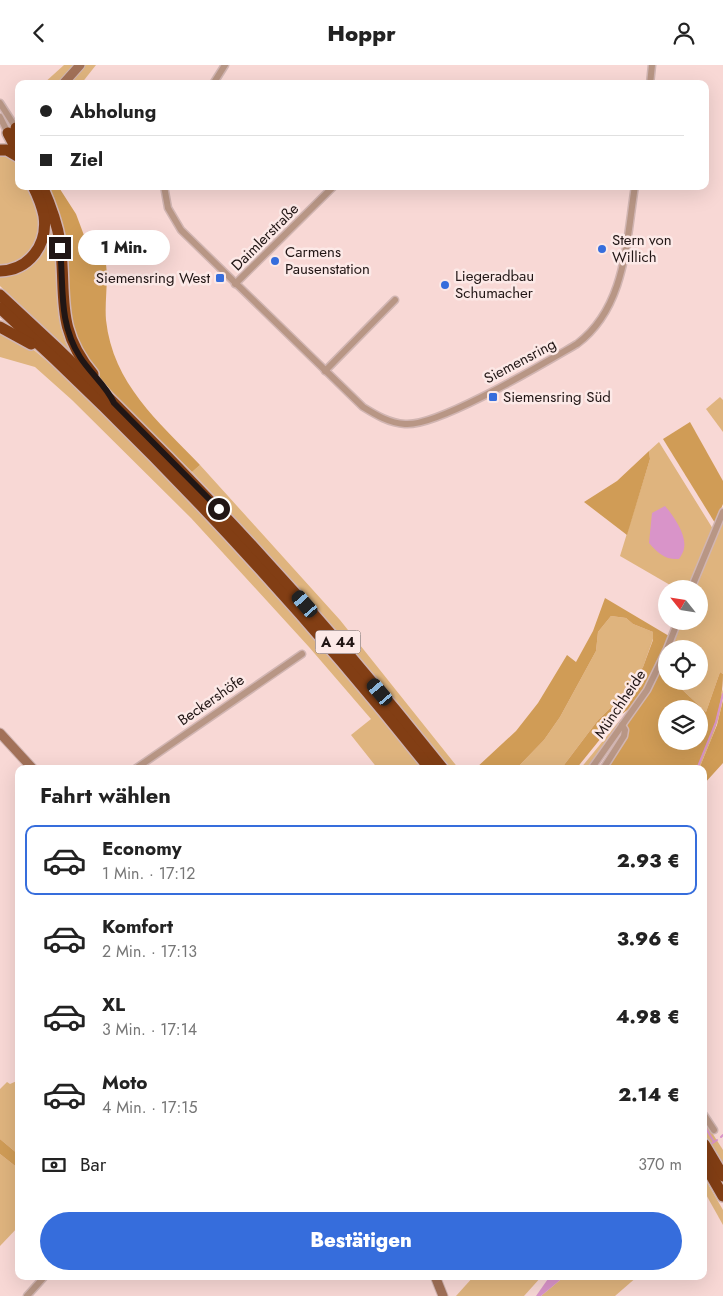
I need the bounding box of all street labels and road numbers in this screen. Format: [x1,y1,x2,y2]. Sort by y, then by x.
street label: Daimlerstraße [226,198,304,276]
street label: Siemensring [480,333,560,389]
road number: A 44 [316,631,360,653]
street label: Münchheide [589,665,651,743]
street label: Beckershöfe [173,669,249,731]

